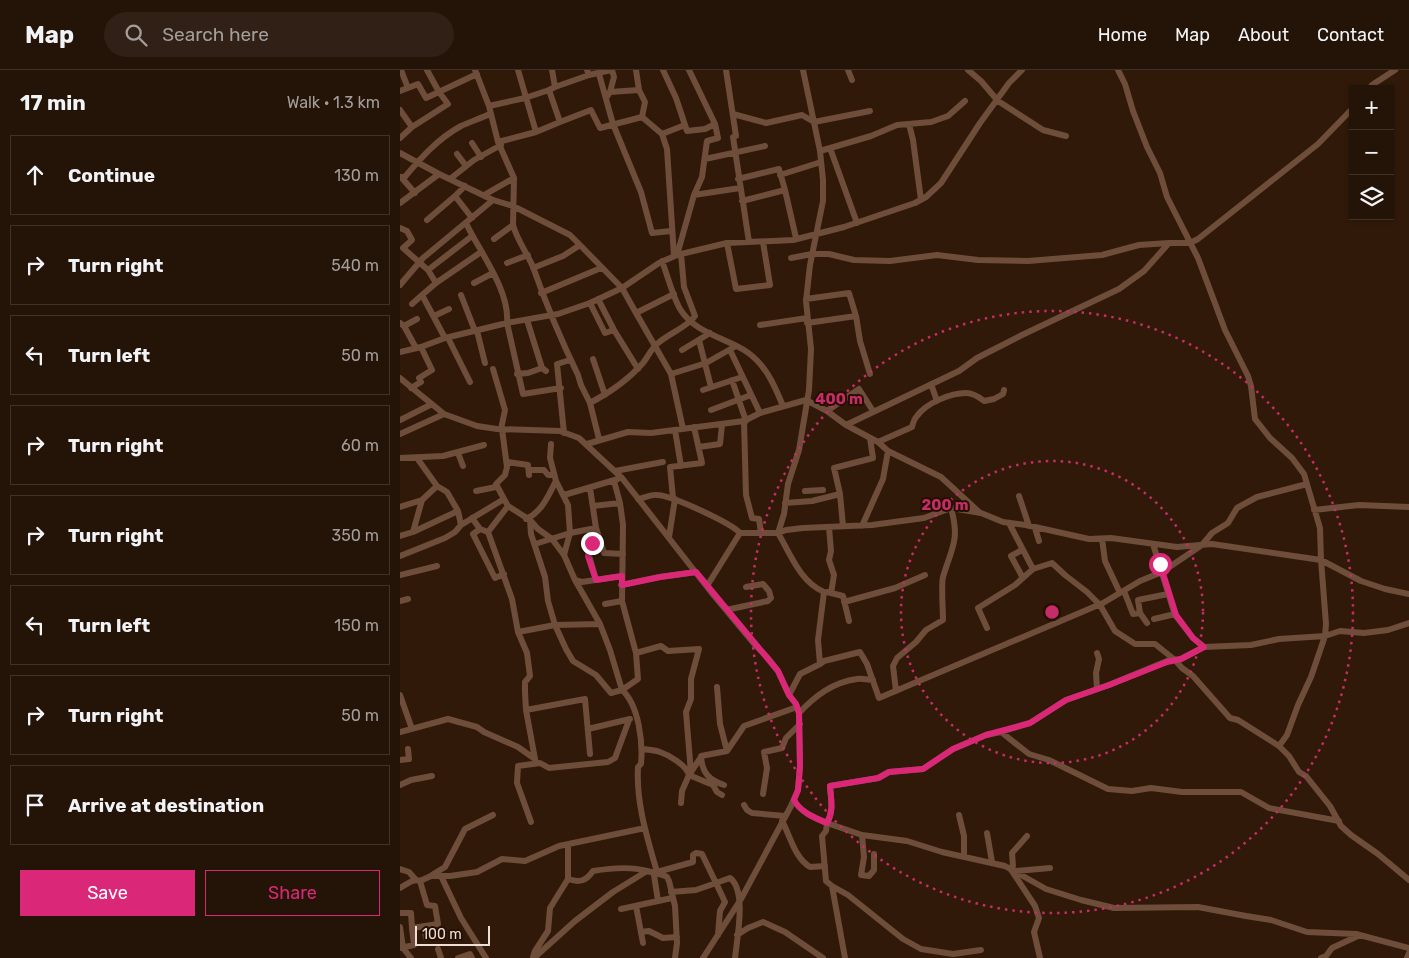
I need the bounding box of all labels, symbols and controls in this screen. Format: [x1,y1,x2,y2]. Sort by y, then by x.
search box [104,12,454,57]
text: Map [25,21,74,49]
icon: search [122,21,150,49]
text: Search here [162,23,269,46]
text: Home [1098,24,1147,46]
text: Map [1175,24,1210,46]
text: About [1238,24,1289,46]
text: Contact [1317,24,1384,46]
map controls [1349,85,1394,220]
button: + [1349,85,1394,130]
text: 17 min [20,90,86,115]
text: Walk · 1.3 km [287,93,380,112]
button: − [1349,130,1394,175]
icon: ahead [21,161,49,189]
text: Continue [68,164,155,187]
text: 130 m [334,166,379,185]
button: layers [1349,175,1394,220]
icon: right [21,251,49,279]
text: Turn right [68,254,163,277]
text: 540 m [331,256,379,275]
icon: left [21,341,49,369]
text: Turn left [68,344,150,367]
text: 50 m [341,346,379,365]
text: 400 m [815,390,863,408]
icon: right [21,431,49,459]
text: Turn right [68,434,163,457]
text: 60 m [341,436,379,455]
text: 200 m [921,496,969,514]
icon: right [21,521,49,549]
text: Turn right [68,524,163,547]
text: 350 m [332,526,379,545]
route end [581,532,604,555]
route start [1149,553,1172,576]
centre of rings [1043,603,1061,621]
icon: left [21,611,49,639]
text: Turn left [68,614,150,637]
text: 150 m [334,616,379,635]
icon: right [21,701,49,729]
text: Turn right [68,704,163,727]
text: 50 m [341,706,379,725]
icon: arrive [21,791,49,819]
text: Arrive at destination [68,794,264,817]
button: Save [20,870,195,916]
button: Share [205,870,380,916]
scale bar [415,923,490,946]
text: 100 m [422,926,462,943]

